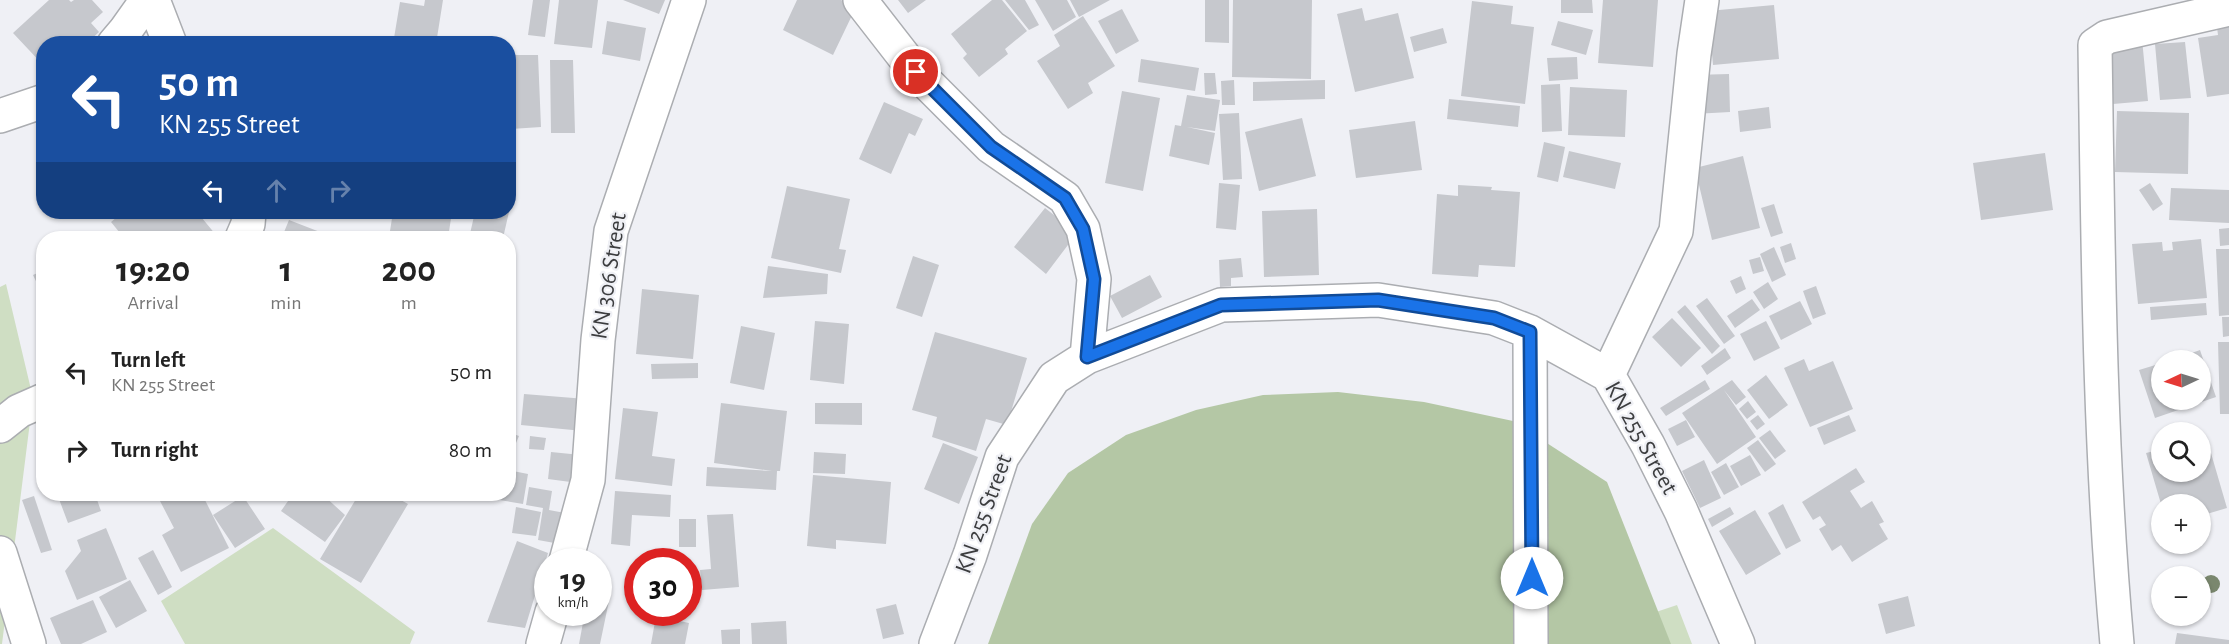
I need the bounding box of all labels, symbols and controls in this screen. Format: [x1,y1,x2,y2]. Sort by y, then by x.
pin [890,46,941,97]
icon: arrive [899,55,932,88]
icon: left [60,60,138,138]
text: 50 m [159,62,239,104]
text: KN 255 Street [159,111,300,138]
icon: left [197,174,230,207]
icon: ahead [260,174,293,207]
icon: right [323,174,356,207]
street label: KN 306 Street [587,211,631,341]
text: 19:20 [116,252,190,288]
text: 1 [279,252,292,288]
text: 200 [381,252,436,288]
text: Arrival [127,293,179,313]
text: min [270,293,301,313]
text: m [401,293,417,313]
text: Turn left [111,349,185,371]
north arrow [2151,350,2211,410]
map controls [2151,350,2211,626]
icon: left [60,356,93,389]
text: 50 m [450,361,492,383]
text: KN 255 Street [111,375,215,395]
street label: KN 255 Street [1600,378,1682,499]
button: search [2151,422,2211,482]
icon: right [60,434,93,467]
text: Turn right [111,439,198,461]
text: 80 m [449,439,492,461]
street label: KN 255 Street [951,451,1017,577]
button: + [2151,494,2211,554]
position arrow [1500,546,1564,610]
speed limit sign: 30 [624,548,702,626]
text: 19 [560,565,586,595]
button: − [2151,566,2211,626]
text: km/h [558,595,588,610]

